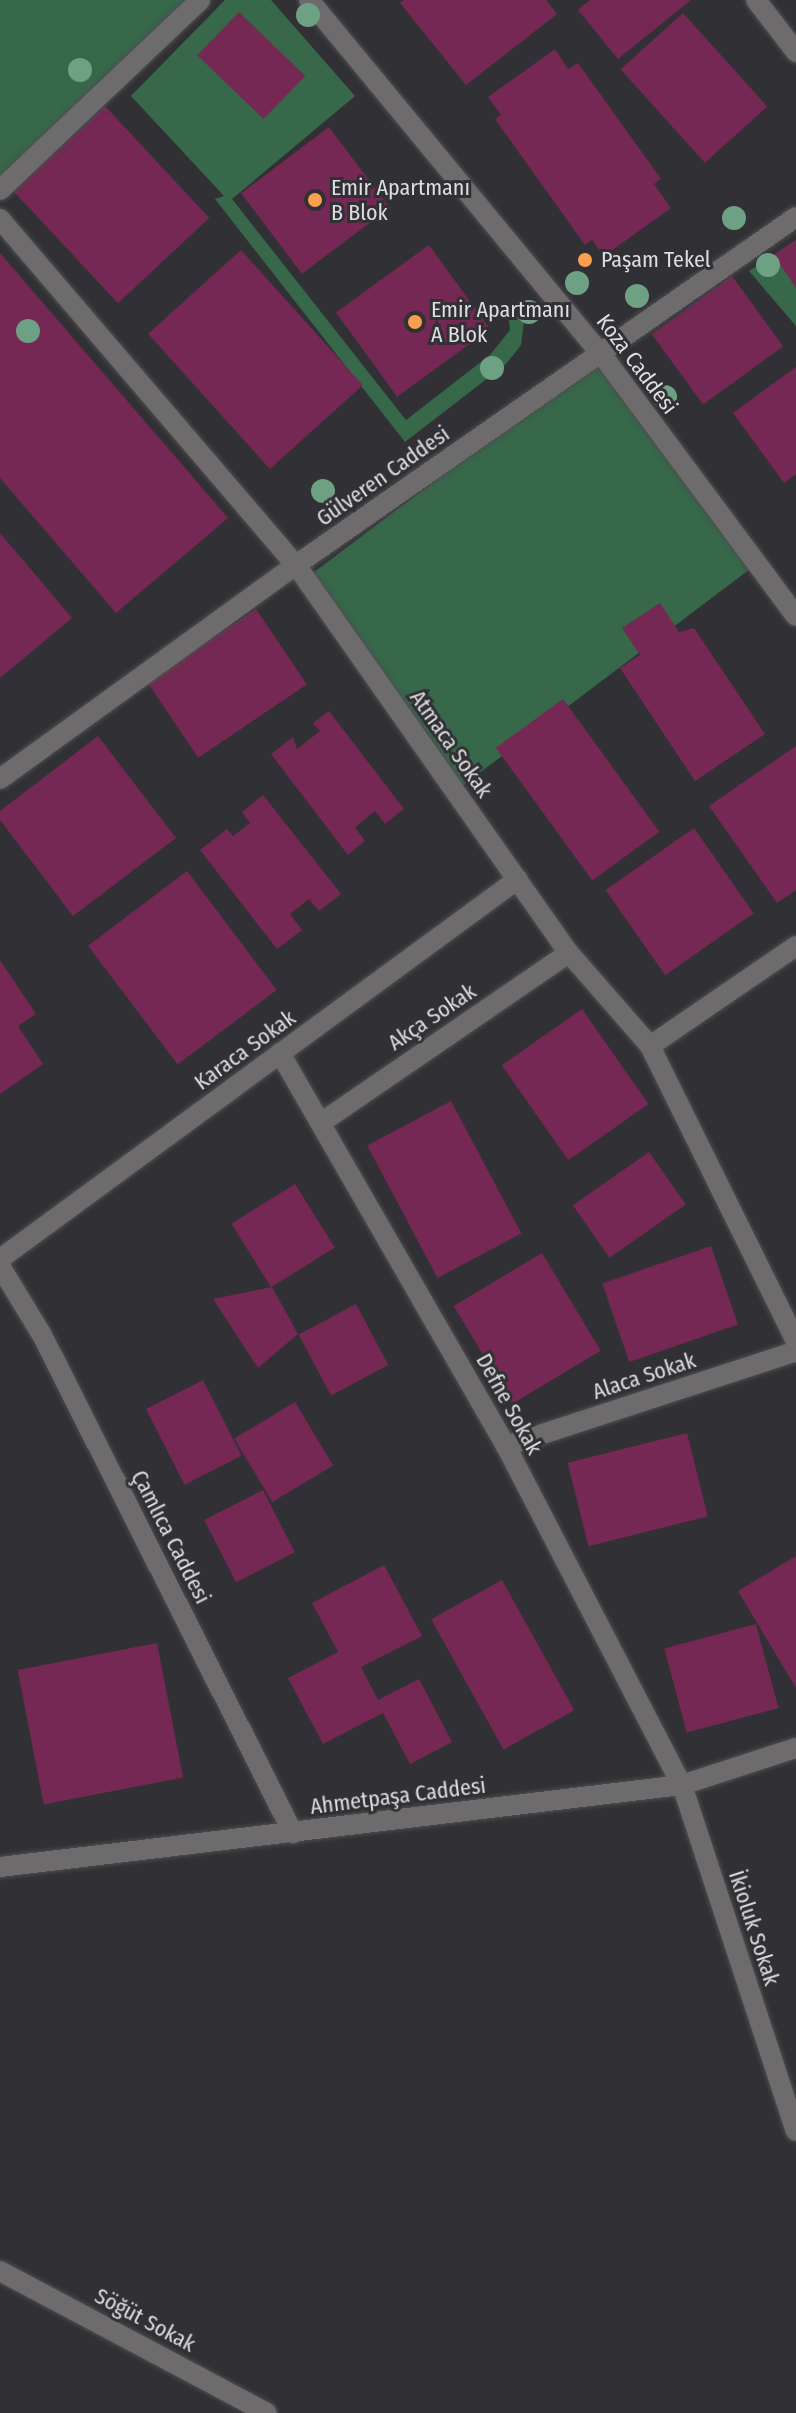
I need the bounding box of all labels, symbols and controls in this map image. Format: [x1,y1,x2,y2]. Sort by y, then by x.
place label: Emir Apartmanı B Blok [331,174,470,226]
marker: Emir Apartmanı B Blok [306,191,324,209]
place label: Paşam Tekel [601,247,711,273]
marker: Paşam Tekel [576,251,594,269]
place label: Emir Apartmanı A Blok [431,296,570,348]
street label: Koza Caddesi [591,309,683,419]
marker: Emir Apartmanı A Blok [406,313,424,331]
street label: Gülveren Caddesi [311,420,455,532]
street label: Atmaca Sokak [404,685,498,803]
street label: Akça Sokak [383,978,481,1056]
street label: Karaca Sokak [189,1004,301,1096]
street label: Alaca Sokak [589,1347,699,1405]
street label: Defne Sokak [470,1349,548,1459]
street label: Çamlıca Caddesi [126,1466,216,1608]
street label: Ahmetpaşa Caddesi [309,1772,487,1820]
street label: İkioluk Sokak [723,1867,785,1989]
street label: Söğüt Sokak [90,2283,200,2357]

